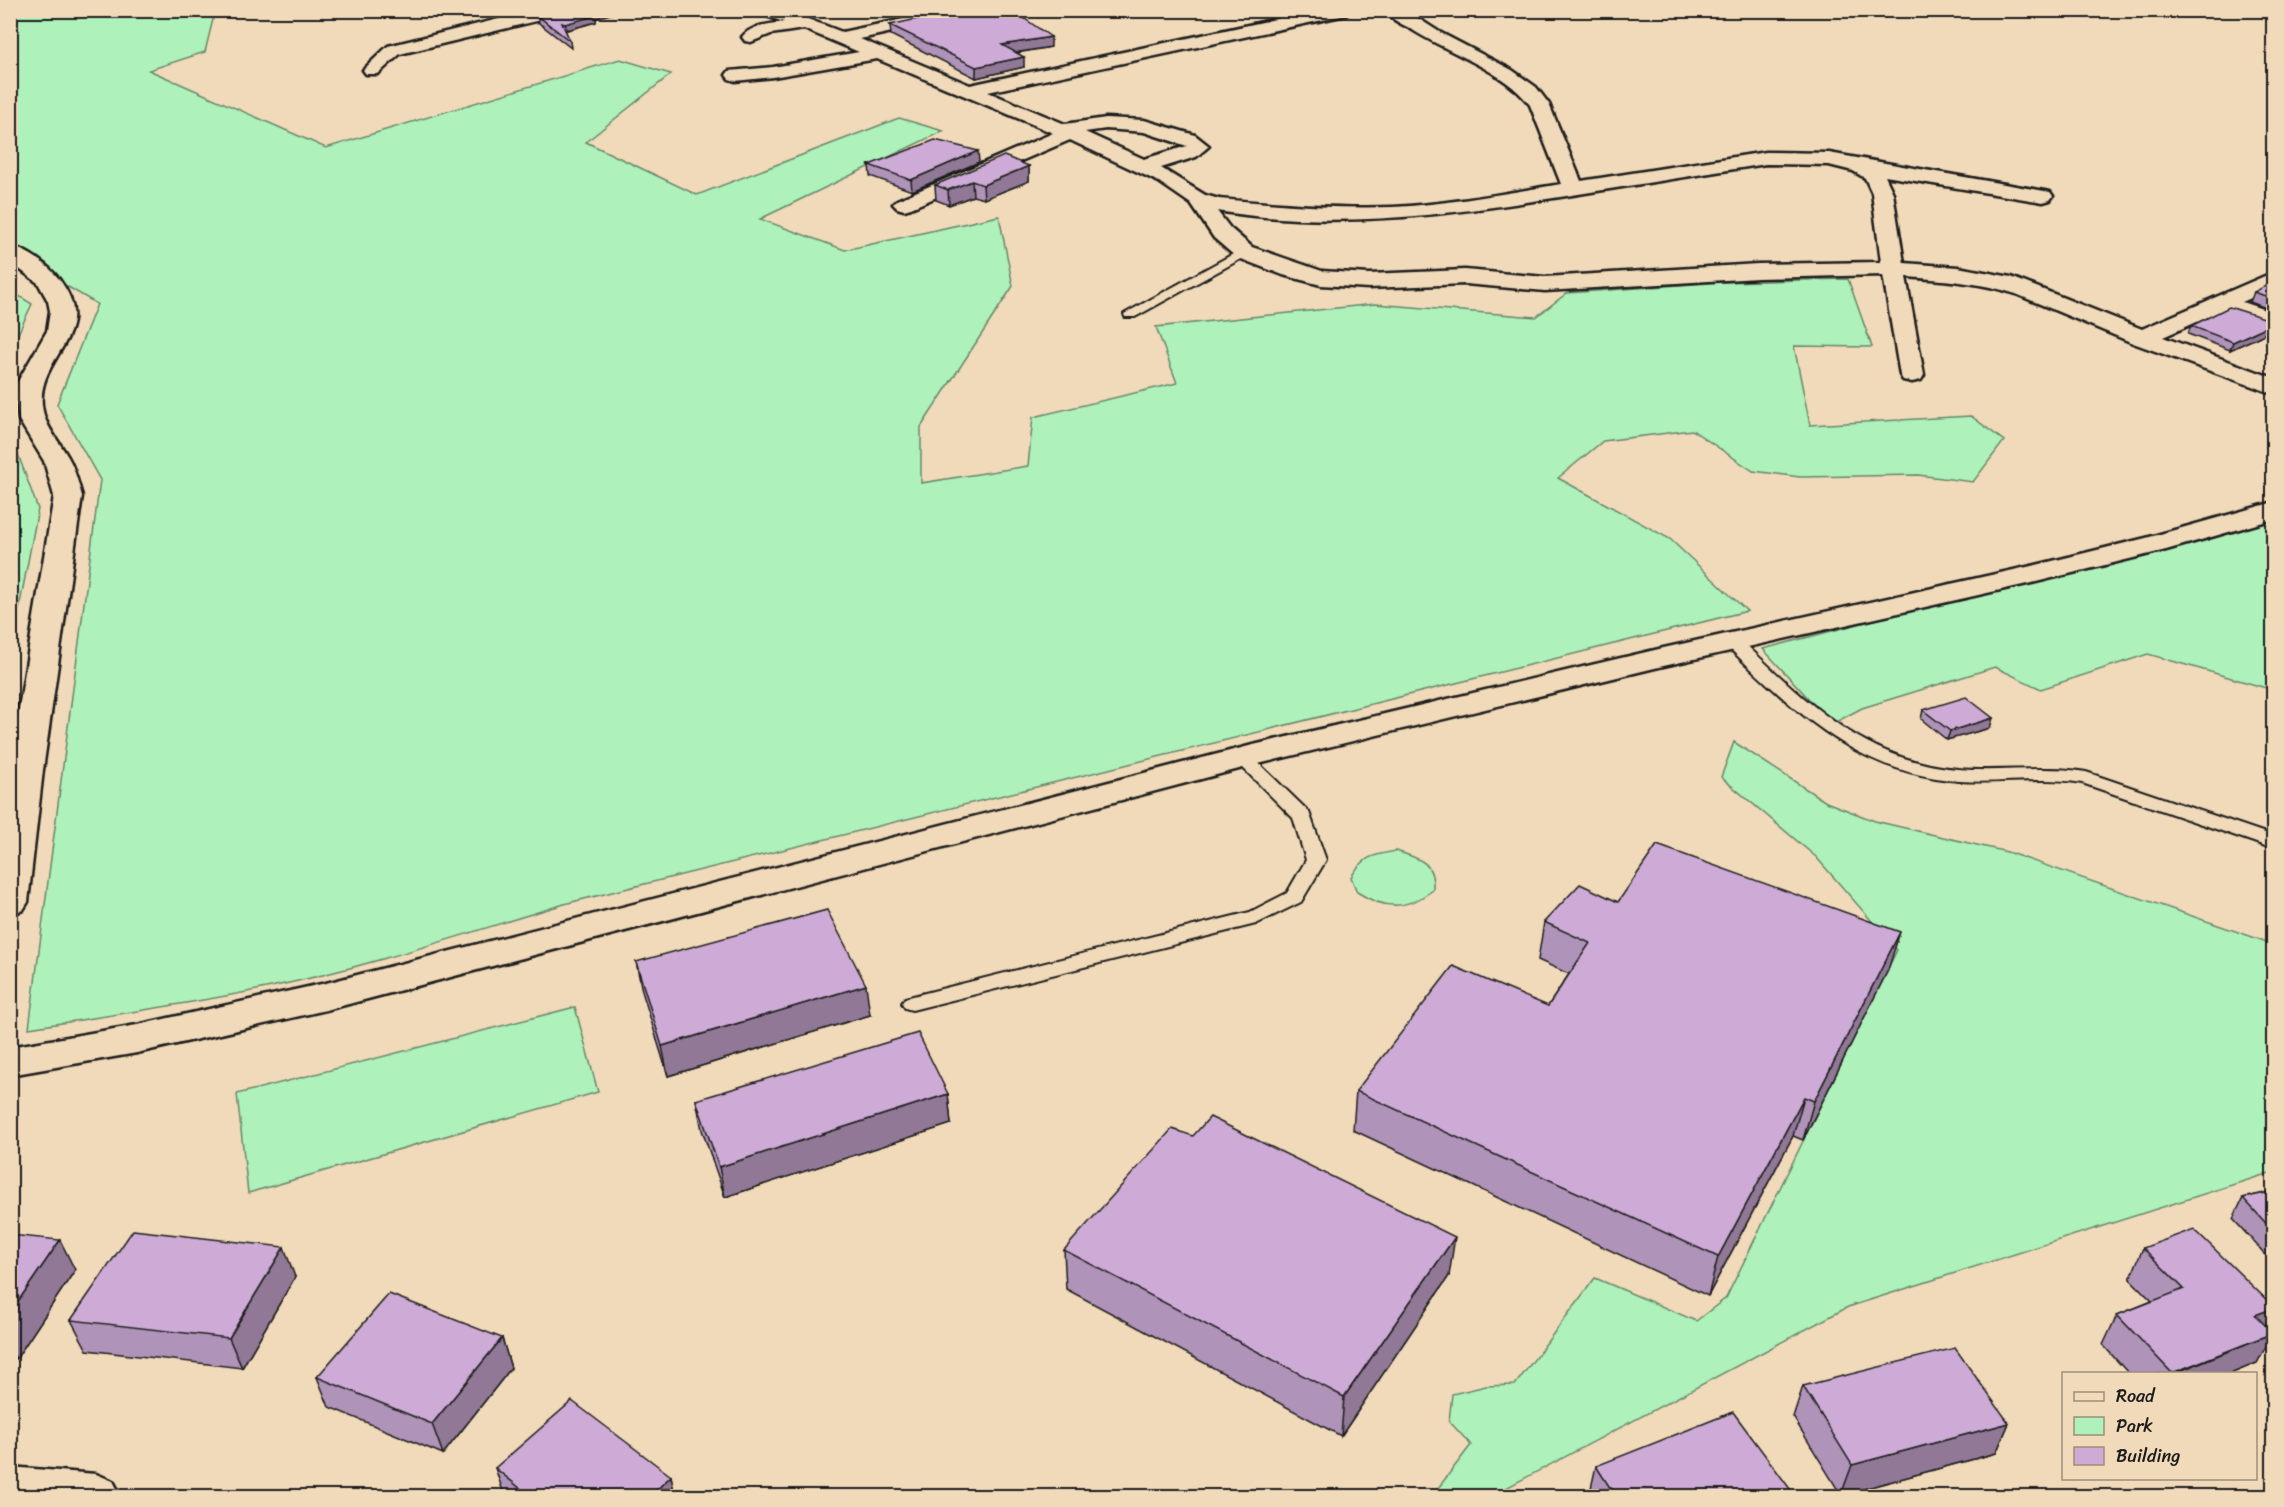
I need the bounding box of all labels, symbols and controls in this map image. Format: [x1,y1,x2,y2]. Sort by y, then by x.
legend [2062,1372,2257,1480]
text: Road [2116,1380,2156,1412]
text: Park [2116,1410,2153,1442]
text: Building [2116,1440,2180,1472]

